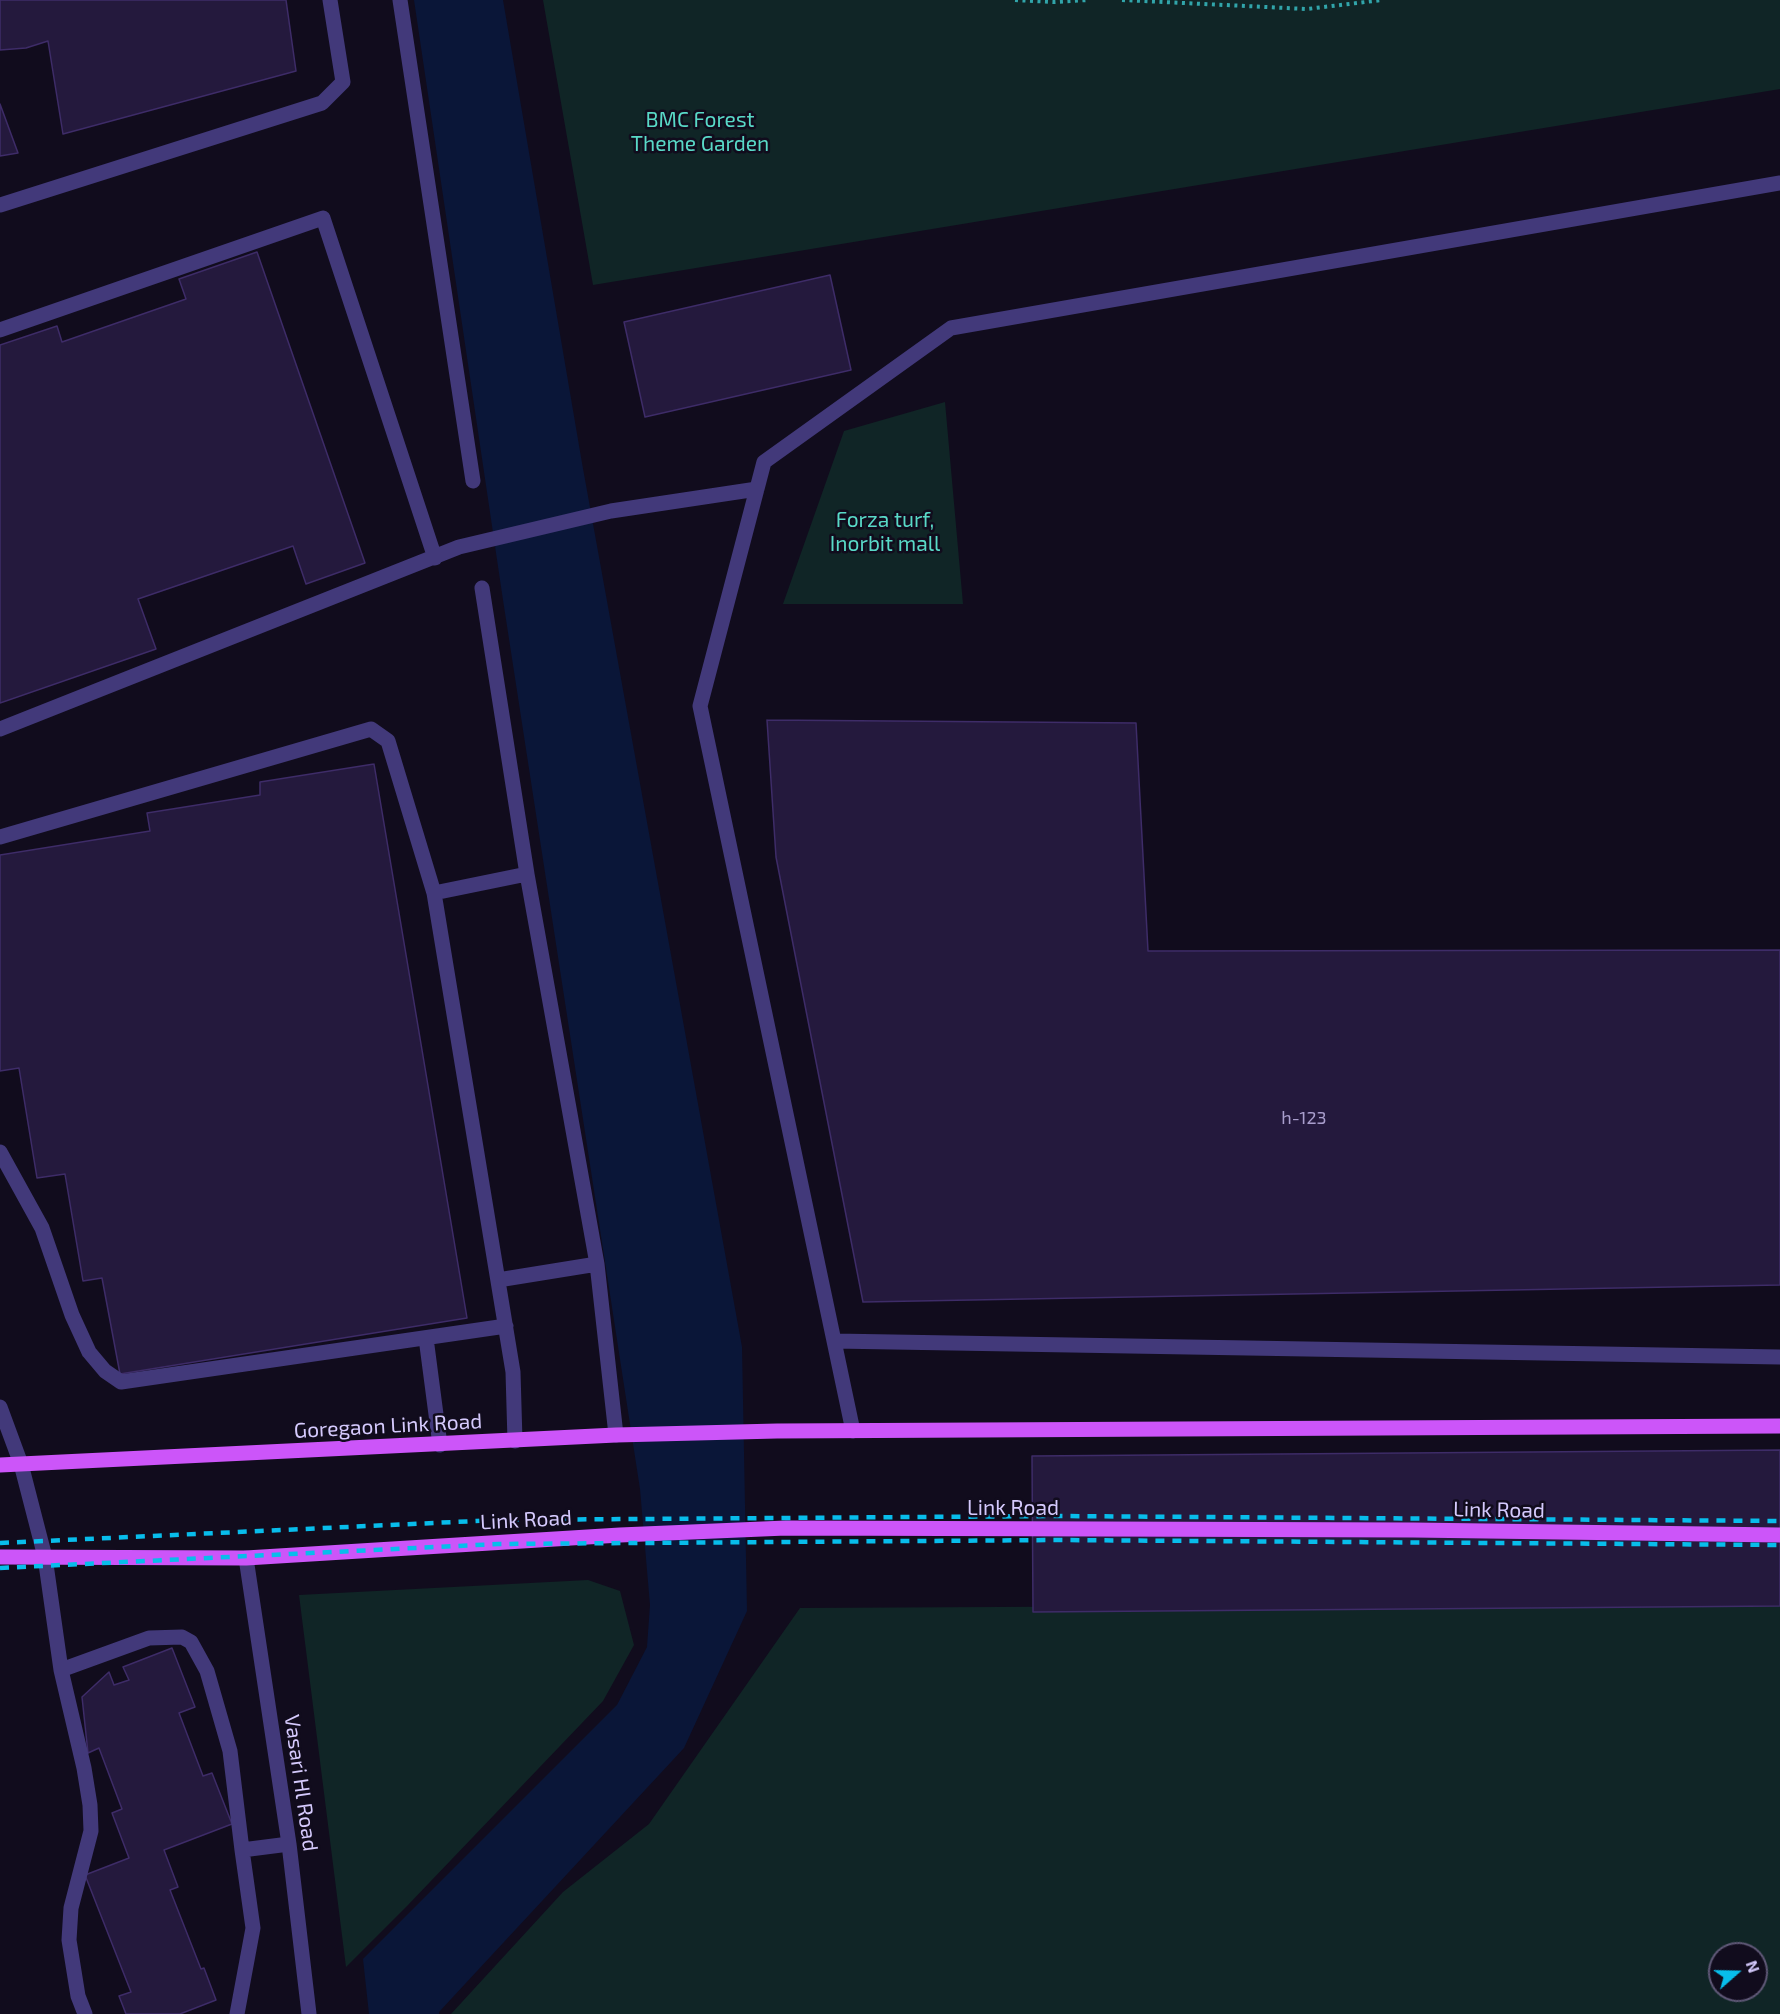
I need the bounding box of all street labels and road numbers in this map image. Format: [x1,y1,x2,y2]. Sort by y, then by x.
street label: Goregaon Link Road [293,1408,483,1444]
street label: Link Road [967,1495,1059,1521]
street label: Link Road [1453,1497,1545,1523]
street label: Link Road [479,1505,573,1535]
street label: Vasari Hl Road [279,1713,323,1853]

